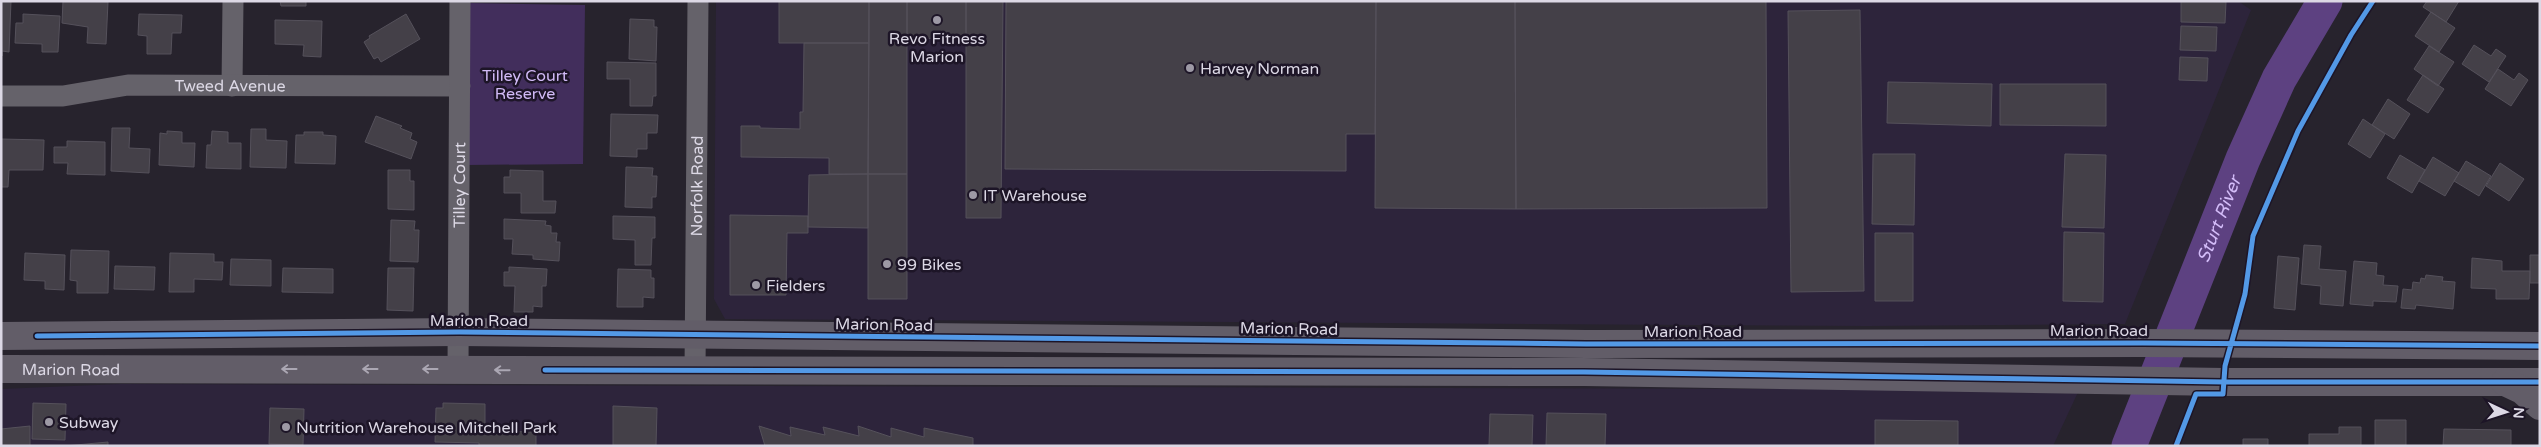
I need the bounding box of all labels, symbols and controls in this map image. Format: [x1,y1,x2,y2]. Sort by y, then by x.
marker: Revo Fitness Marion [931,14,943,26]
place label: Revo Fitness Marion [889,29,985,67]
place label: Harvey Norman [1200,59,1319,79]
marker: Harvey Norman [1184,62,1196,74]
park label: Tilley Court Reserve [482,66,568,104]
street label: Tweed Avenue [175,76,286,96]
street label: Norfolk Road [687,135,708,237]
street label: Tilley Court [450,142,470,228]
water label: Sturt River [2192,171,2247,266]
place label: IT Warehouse [983,186,1087,206]
marker: IT Warehouse [967,189,979,201]
place label: 99 Bikes [897,255,962,275]
marker: 99 Bikes [881,258,893,270]
place label: Fielders [766,276,826,296]
marker: Fielders [750,279,762,291]
street label: Marion Road [430,311,528,331]
street label: Marion Road [835,314,933,336]
street label: Marion Road [1240,318,1338,340]
street label: Marion Road [2050,321,2148,341]
street label: Marion Road [1644,322,1742,342]
street label: Marion Road [22,360,120,380]
one-way arrow [281,364,297,374]
one-way arrow [362,364,378,374]
one-way arrow [423,364,439,374]
one-way arrow [494,365,510,375]
north arrow [2481,387,2531,437]
text: N [2510,407,2527,419]
place label: Subway [59,413,119,433]
marker: Subway [43,416,55,428]
place label: Nutrition Warehouse Mitchell Park [296,418,557,438]
marker: Nutrition Warehouse Mitchell Park [280,421,292,433]

